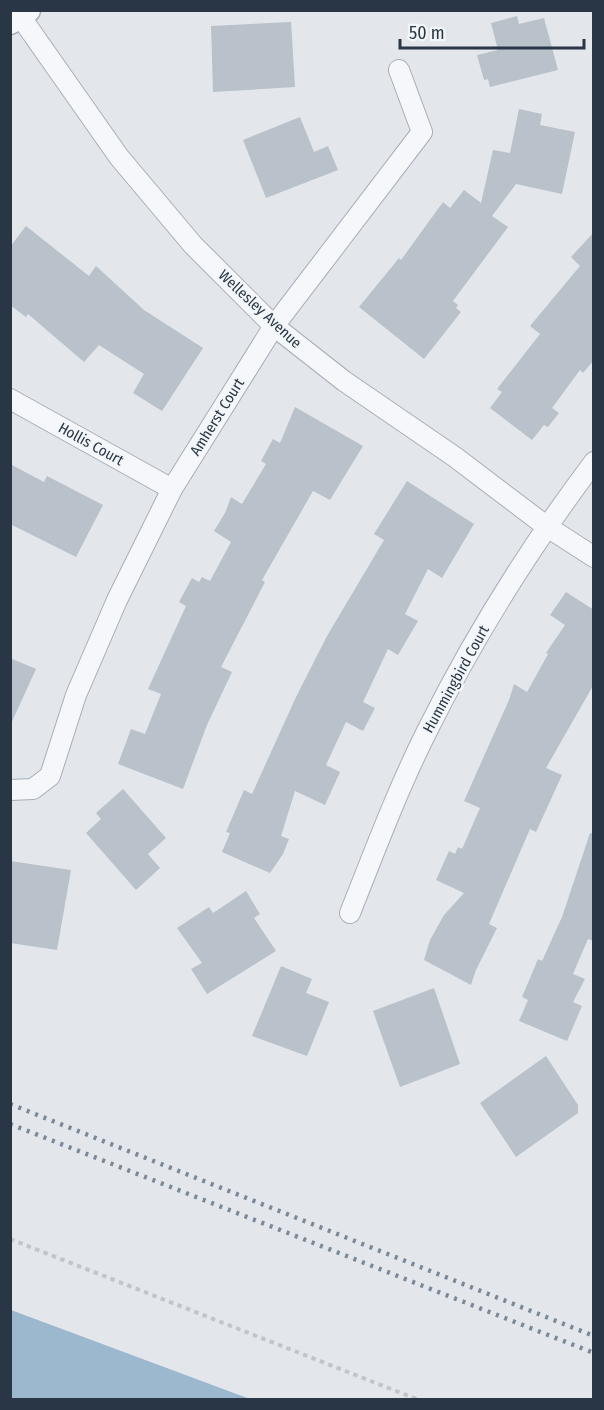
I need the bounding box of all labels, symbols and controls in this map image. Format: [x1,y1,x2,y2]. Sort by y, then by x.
scale bar [400,12,584,50]
text: 50 m [409,22,445,44]
street label: Wellesley Avenue [215,266,305,352]
street label: Amherst Court [186,375,248,459]
street label: Hollis Court [55,419,127,469]
street label: Hummingbird Court [419,622,493,736]

